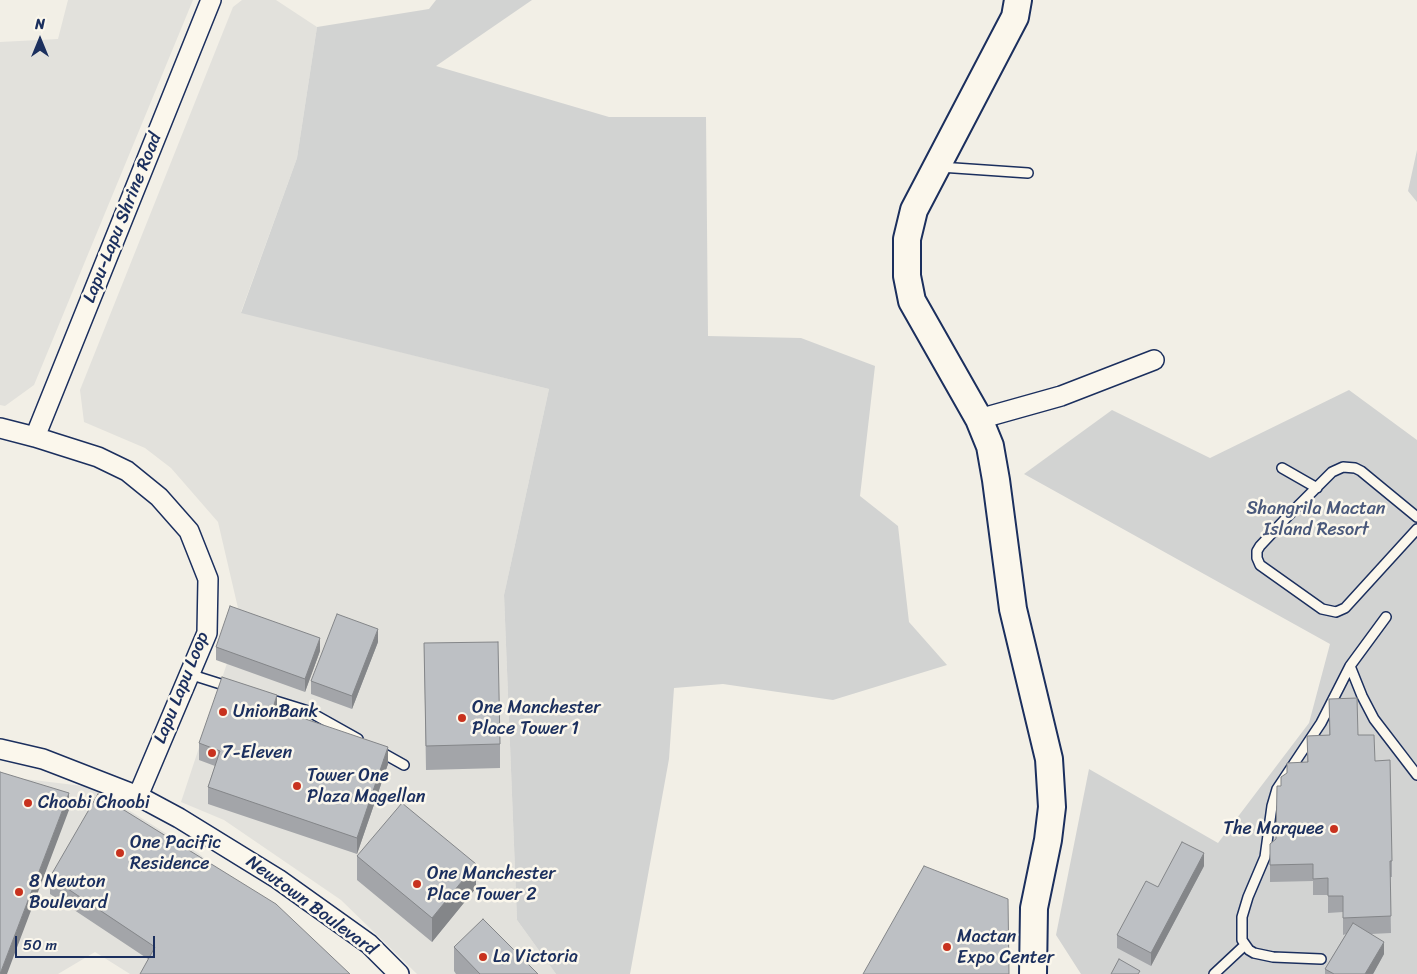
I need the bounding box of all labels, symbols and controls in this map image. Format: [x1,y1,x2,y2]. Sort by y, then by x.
text: N [35,12,45,37]
north arrow [15,15,65,65]
street label: Lapu-Lapu Shrine Road [79,130,167,306]
park label: Shangrila Mactan Island Resort [1246,498,1386,540]
street label: Lapu Lapu Loop [150,629,214,747]
place label: One Manchester Place Tower 1 [472,697,601,740]
place label: UnionBank [233,701,318,723]
marker: UnionBank [217,706,229,718]
marker: One Manchester Place Tower 1 [456,712,468,724]
place label: 7-Eleven [222,742,292,764]
marker: 7-Eleven [206,747,218,759]
place label: Tower One Plaza Magellan [307,765,425,808]
marker: Tower One Plaza Magellan [291,780,303,792]
place label: Choobi Choobi [38,792,150,814]
marker: Choobi Choobi [22,797,34,809]
place label: The Marquee [1223,818,1324,840]
marker: The Marquee [1328,823,1340,835]
place label: One Pacific Residence [130,832,222,874]
marker: One Pacific Residence [114,847,126,859]
street label: Newtown Boulevard [241,851,381,961]
place label: One Manchester Place Tower 2 [427,863,556,906]
place label: 8 Newton Boulevard [29,871,107,914]
marker: One Manchester Place Tower 2 [411,878,423,890]
marker: 8 Newton Boulevard [13,886,25,898]
scale bar [18,926,158,958]
place label: Mactan Expo Center [957,926,1054,969]
text: 50 m [23,932,57,958]
marker: Mactan Expo Center [941,941,953,953]
place label: La Victoria [493,946,578,968]
marker: La Victoria [477,951,489,963]

